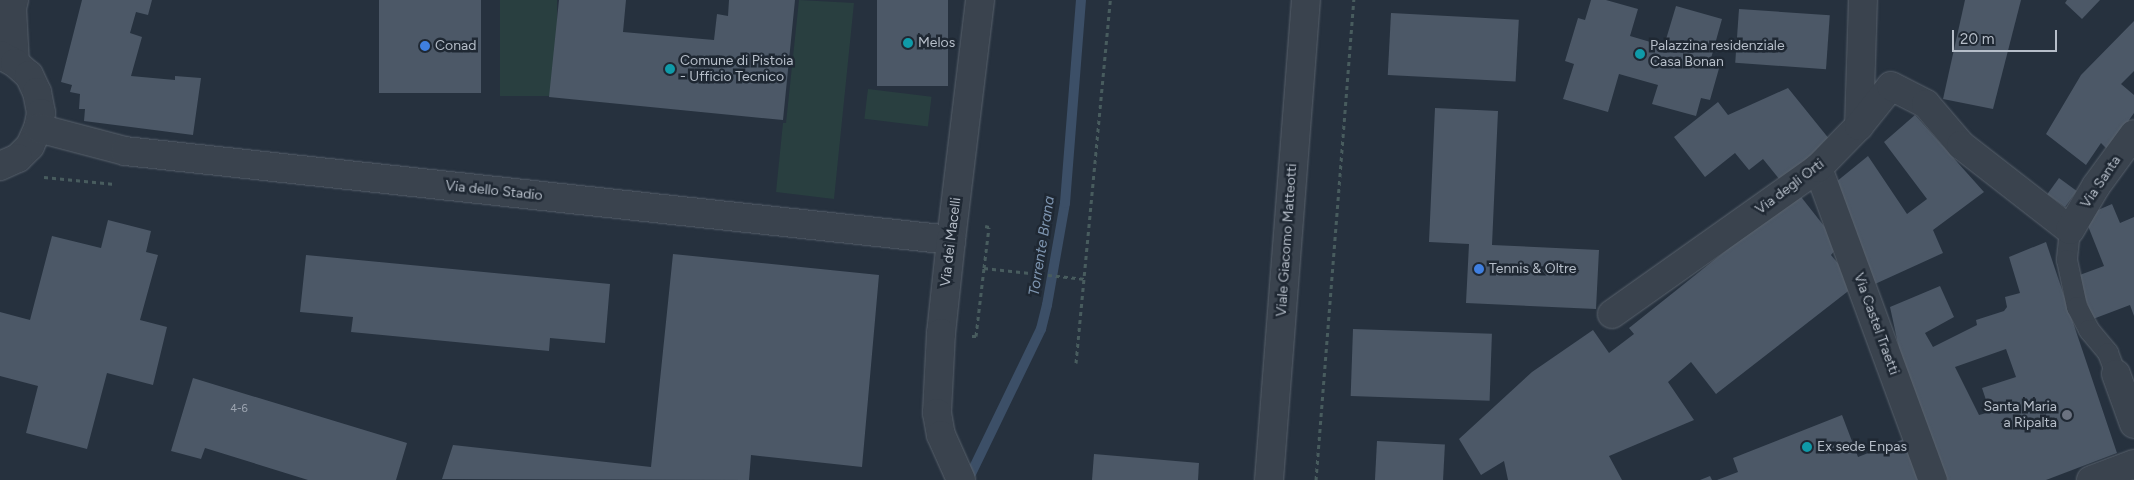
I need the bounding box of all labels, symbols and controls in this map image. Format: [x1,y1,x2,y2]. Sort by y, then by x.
scale bar [1954,20,2059,52]
text: 20 m [1960,30,1994,48]
place label: Melos [918,35,955,51]
marker: Melos [902,37,914,49]
place label: Conad [435,38,476,54]
place label: Palazzina residenziale Casa Bonan [1650,38,1785,70]
marker: Conad [419,40,431,52]
marker: Palazzina residenziale Casa Bonan [1634,48,1646,60]
place label: Comune di Pistoia - Ufficio Tecnico [680,53,793,85]
marker: Comune di Pistoia - Ufficio Tecnico [664,63,676,75]
street label: Via Santa [2077,153,2125,211]
street label: Via degli Orti [1752,156,1828,218]
street label: Viale Giacomo Matteotti [1273,163,1301,317]
street label: Via dello Stadio [445,178,543,204]
water label: Torrente Brana [1025,195,1059,297]
street label: Via dei Macelli [937,196,965,288]
place label: Tennis & Oltre [1489,261,1576,277]
marker: Tennis & Oltre [1473,263,1485,275]
street label: Via Castel Traetti [1850,271,1902,377]
place label: Santa Maria a Ripalta [1983,399,2057,432]
house number: 4-6 [230,402,248,416]
marker: Santa Maria a Ripalta [2061,409,2073,421]
place label: Ex sede Enpas [1817,439,1907,455]
marker: Ex sede Enpas [1801,441,1813,453]

